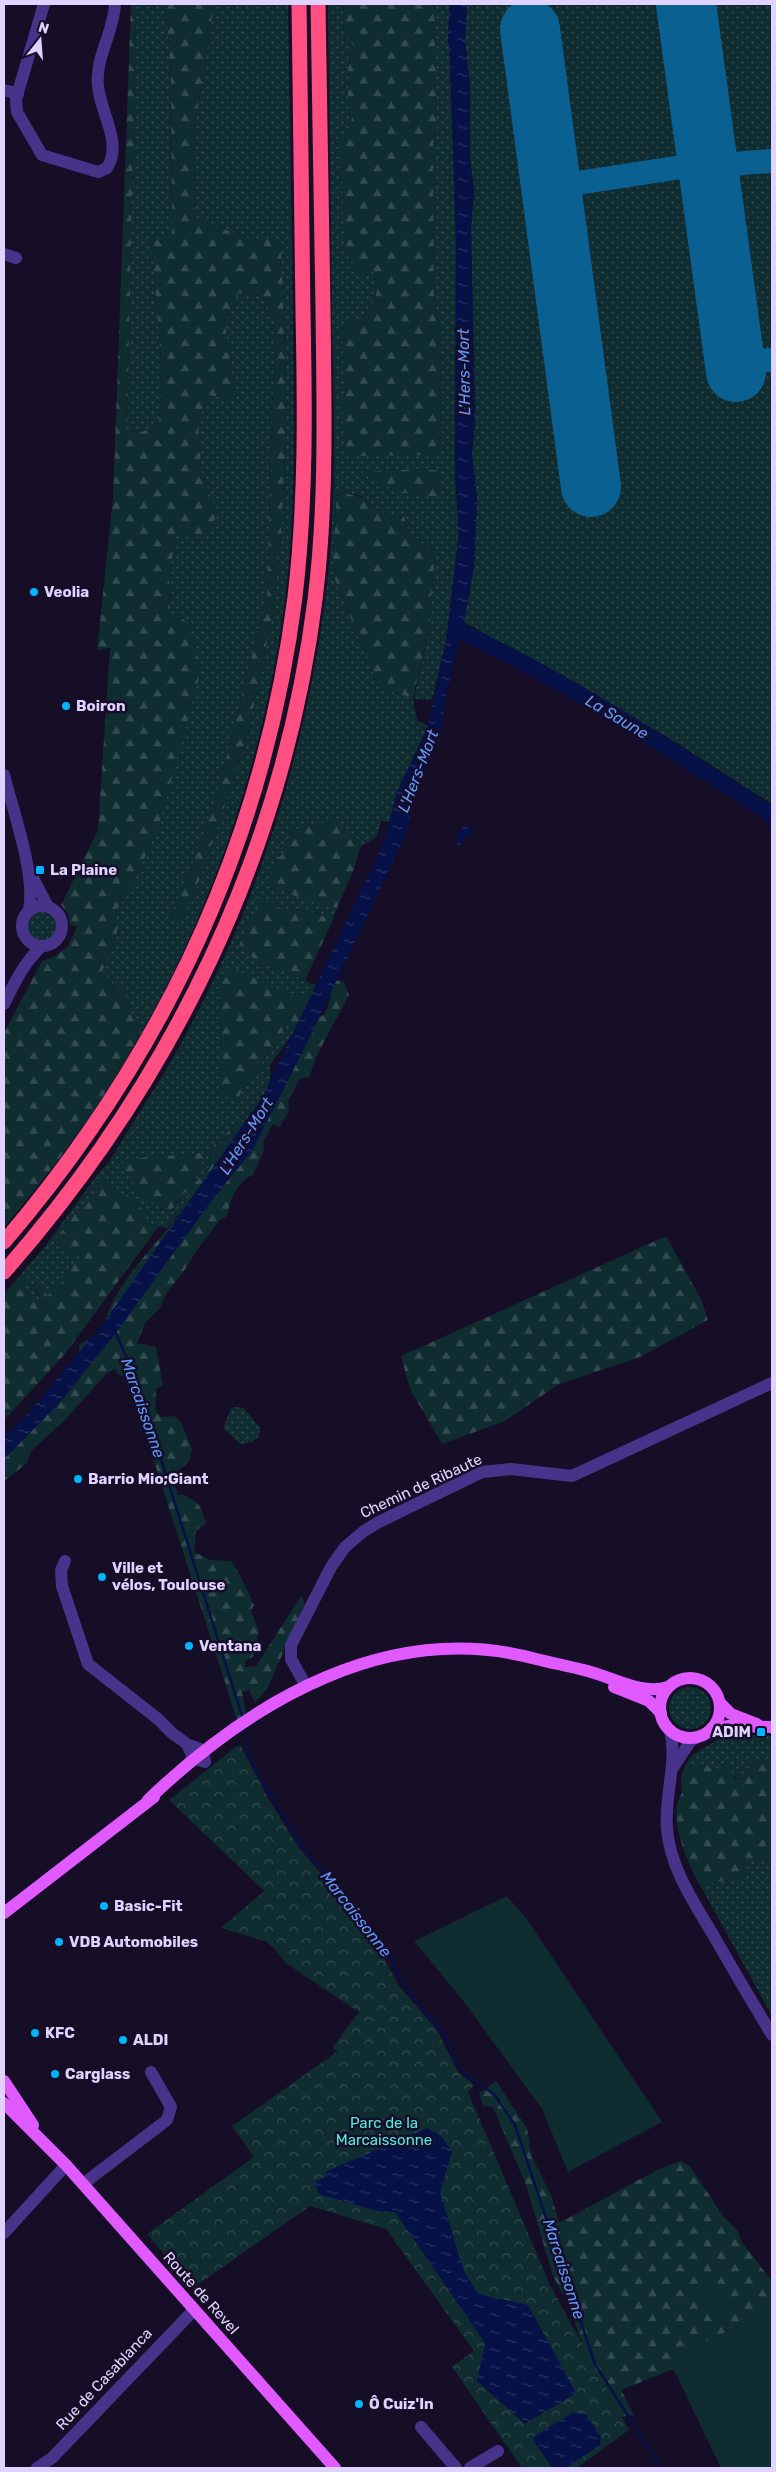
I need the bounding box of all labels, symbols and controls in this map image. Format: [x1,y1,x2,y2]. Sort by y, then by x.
north arrow [15,15,65,65]
text: N [36,18,51,38]
water label: L'Hers-Mort [454,328,474,416]
place label: Veolia [44,583,89,601]
marker: Veolia [28,586,40,598]
water label: La Saune [582,691,652,743]
place label: Boiron [76,697,126,715]
marker: Boiron [60,700,72,712]
water label: L'Hers-Mort [394,726,443,815]
place label: La Plaine [50,861,117,879]
marker: La Plaine [34,864,46,876]
water label: L'Hers-Mort [215,1093,278,1178]
water label: Marcaissonne [117,1356,169,1460]
street label: Chemin de Ribaute [357,1450,485,1522]
place label: Barrio Mio;Giant [88,1470,209,1488]
marker: Barrio Mio;Giant [72,1473,84,1485]
place label: Ville et vélos, Toulouse [112,1559,226,1594]
marker: Ville et vélos, Toulouse [96,1571,108,1583]
place label: Ventana [199,1637,262,1655]
marker: Ventana [183,1640,195,1652]
place label: ADIM [712,1723,751,1741]
marker: ADIM [755,1726,767,1738]
water label: Marcaissonne [316,1867,396,1961]
place label: Basic-Fit [114,1897,183,1915]
marker: Basic-Fit [98,1900,110,1912]
place label: VDB Automobiles [69,1933,198,1951]
marker: VDB Automobiles [53,1936,65,1948]
place label: KFC [45,2024,75,2042]
marker: KFC [29,2027,41,2039]
place label: ALDI [133,2031,168,2049]
marker: ALDI [117,2034,129,2046]
place label: Carglass [65,2065,130,2083]
marker: Carglass [49,2068,61,2080]
park label: Parc de la Marcaissonne [336,2114,432,2149]
water label: Marcaissonne [539,2217,589,2321]
street label: Route de Revel [159,2248,243,2338]
street label: Rue de Casablanca [52,2324,156,2434]
place label: Ô Cuiz'In [369,2395,434,2413]
marker: Ô Cuiz'In [353,2398,365,2410]

